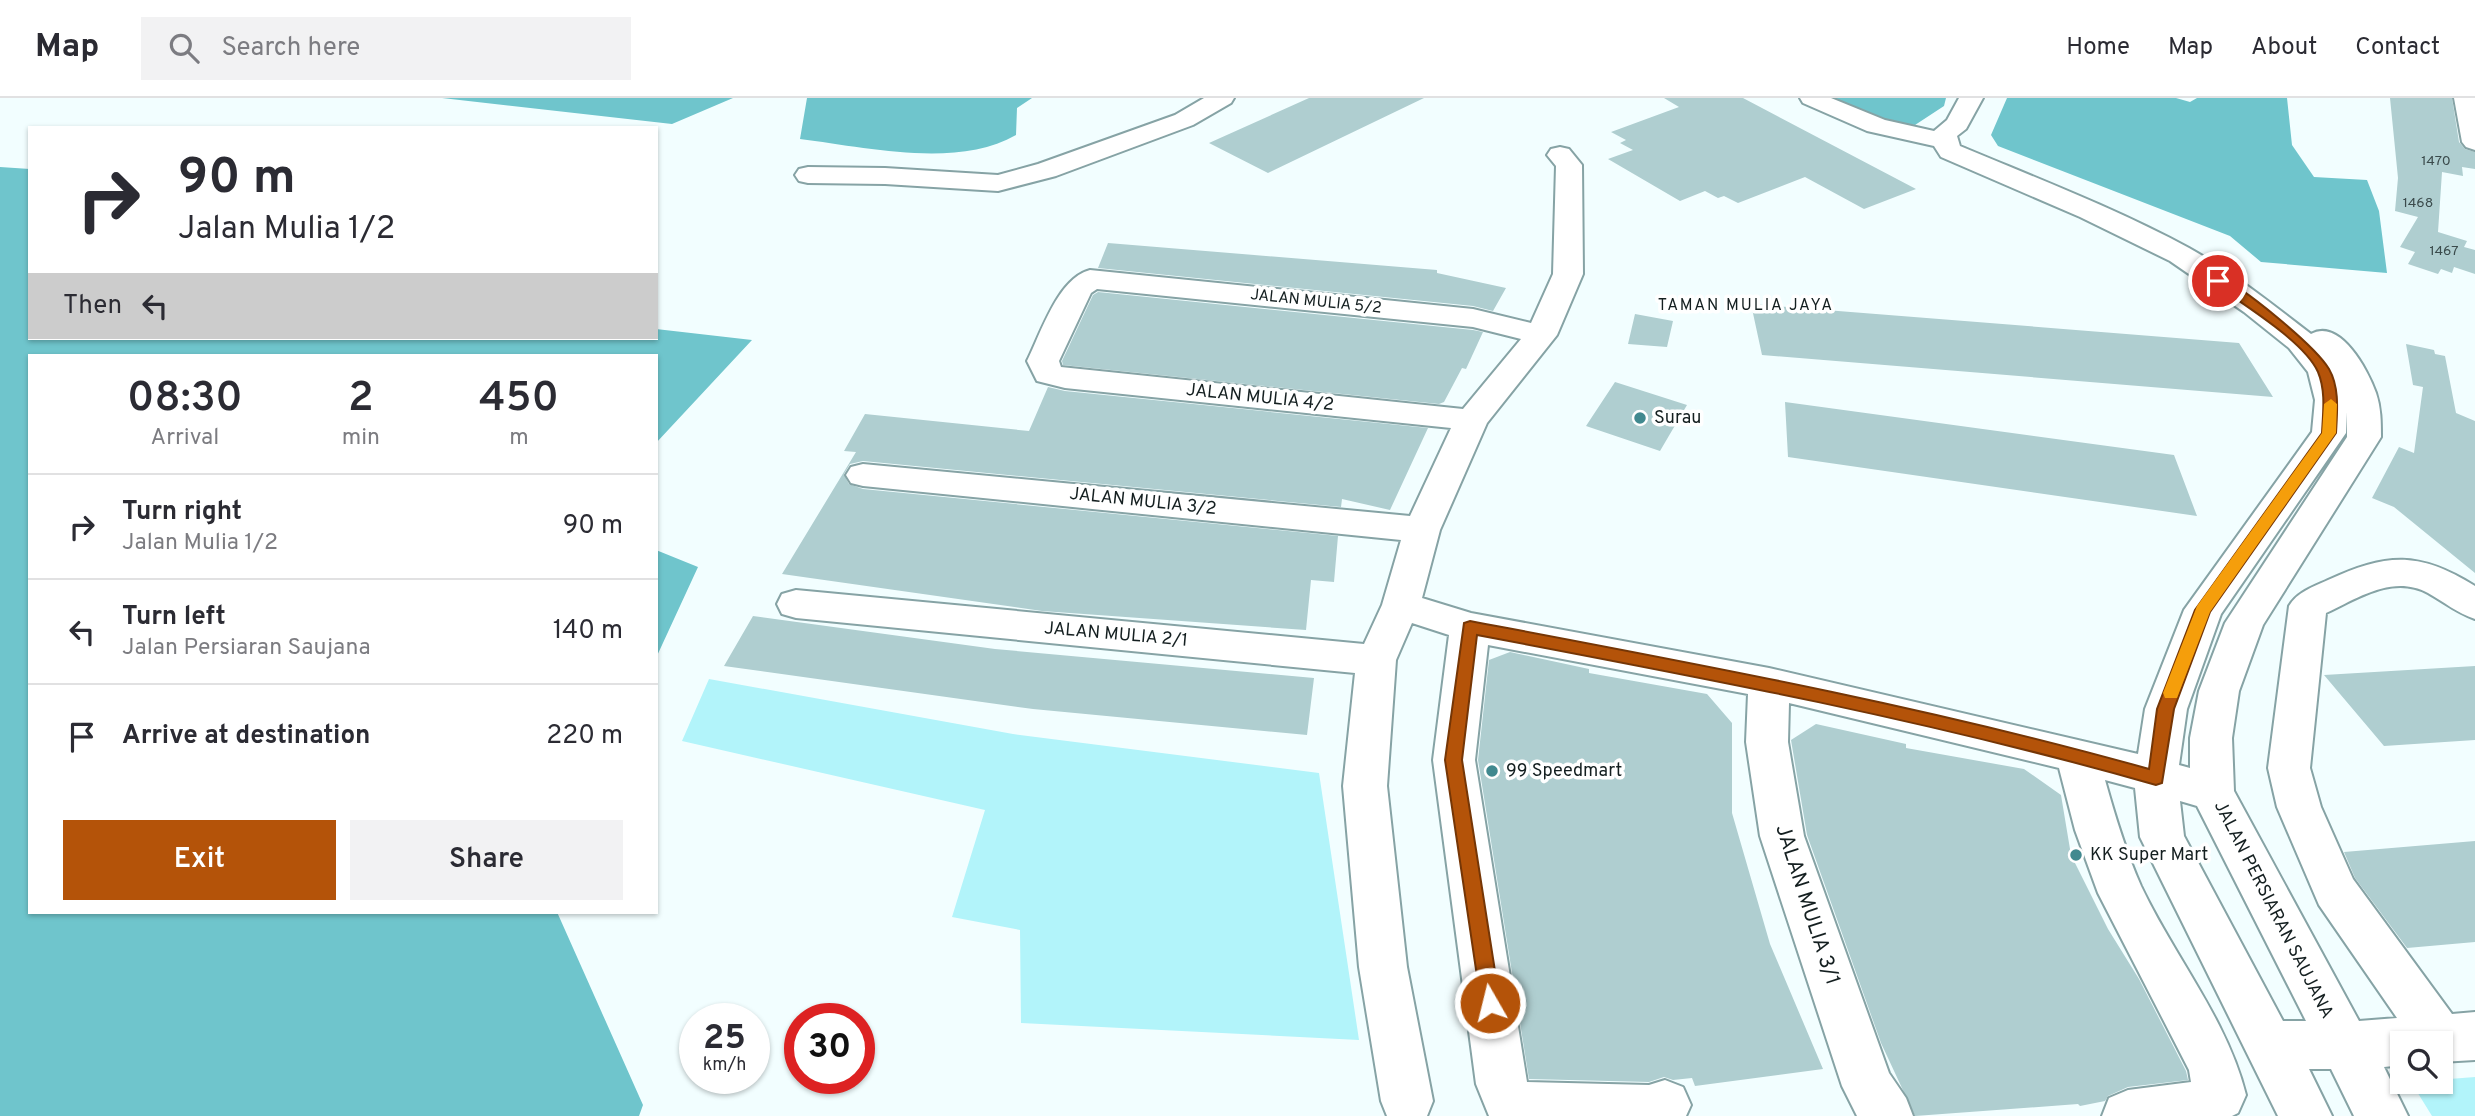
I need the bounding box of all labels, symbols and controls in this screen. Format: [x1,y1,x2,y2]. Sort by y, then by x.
search box [141,17,631,80]
text: Map [35,27,99,69]
icon: search [165,29,203,67]
text: Search here [221,32,360,65]
text: Home [2066,33,2130,63]
text: Map [2168,33,2213,63]
text: About [2251,33,2317,63]
text: Contact [2355,33,2440,63]
text: 90 m [178,149,296,211]
house number: 1470 [2421,153,2451,170]
icon: right [63,154,154,245]
house number: 1468 [2403,195,2433,212]
text: Jalan Mulia 1/2 [178,210,395,250]
house number: 1467 [2429,243,2459,260]
pin [2188,251,2248,311]
icon: arrive [2199,262,2237,300]
street label: JALAN MULIA 5/2 [1249,285,1383,319]
icon: left [136,287,174,325]
text: Then [63,290,122,323]
district label: TAMAN MULIA JAYA [1658,296,1834,316]
text: 08:30 [127,373,243,426]
text: 2 [348,373,374,426]
text: 450 [479,373,559,426]
street label: JALAN MULIA 4/2 [1185,379,1335,417]
place label: Surau [1654,407,1701,430]
marker: Surau [1632,410,1648,426]
text: Arrival [151,424,219,453]
text: min [342,424,380,453]
text: m [509,424,529,453]
street label: JALAN MULIA 3/2 [1068,483,1218,521]
text: Turn right [122,496,242,529]
icon: right [63,508,101,546]
text: 90 m [563,510,623,543]
text: Jalan Mulia 1/2 [122,529,278,558]
text: Turn left [122,601,226,634]
icon: left [63,613,101,651]
text: 140 m [553,615,623,648]
street label: JALAN MULIA 2/1 [1043,617,1189,653]
text: Jalan Persiaran Saujana [122,634,371,663]
icon: arrive [63,718,101,756]
text: Arrive at destination [122,720,370,753]
text: 220 m [546,720,623,753]
place label: 99 Speedmart [1506,760,1622,783]
marker: 99 Speedmart [1484,763,1500,779]
street label: JALAN PERSIARAN SAUJANA [2208,797,2338,1023]
button: Exit [63,820,336,900]
button: Share [350,820,623,900]
street label: JALAN MULIA 3/1 [1768,821,1846,989]
place label: KK Super Mart [2090,844,2208,867]
marker: KK Super Mart [2068,847,2084,863]
position arrow [1453,966,1527,1040]
speed limit sign: 30 [784,1003,875,1094]
text: 25 [703,1017,746,1061]
map controls [2390,1031,2453,1094]
button: search [2390,1031,2453,1094]
text: km/h [703,1054,746,1077]

